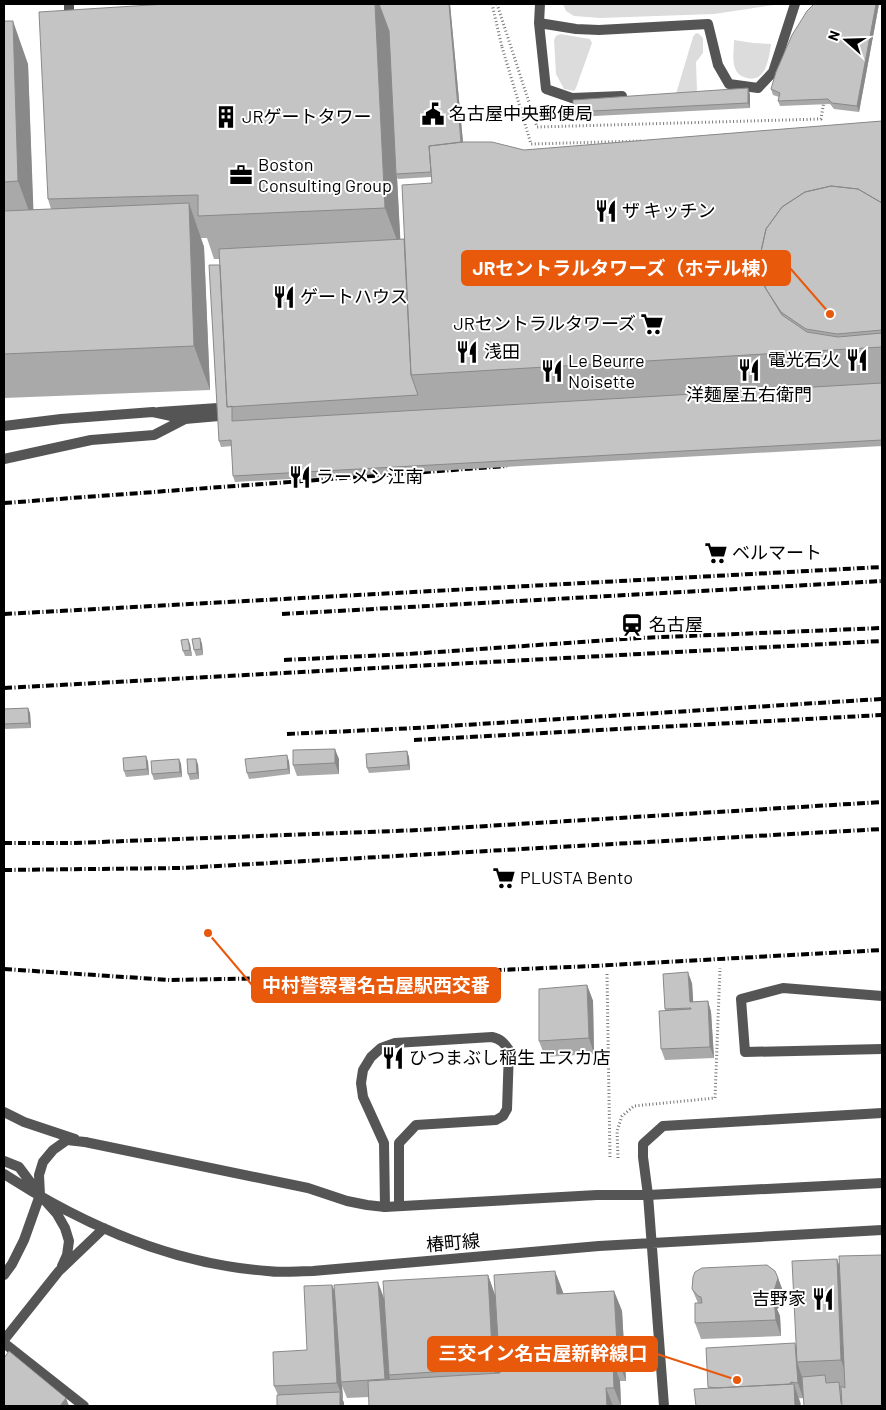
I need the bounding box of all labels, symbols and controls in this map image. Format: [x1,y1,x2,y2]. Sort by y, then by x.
north arrow [821,15,871,65]
text: N [824,28,843,43]
public building icon: 名古屋中央郵便局 [420,101,446,127]
place label: 名古屋中央郵便局 [449,102,593,124]
building icon: JRゲートタワー [213,104,239,130]
place label: JRゲートタワー [242,105,371,127]
place label: Boston Consulting Group [258,153,392,196]
office icon: Boston Consulting Group [228,162,254,188]
restaurant icon: ザ キッチン [593,198,619,224]
place label: ザ キッチン [622,199,716,221]
callout: JRセントラルタワーズ（ホテル棟） [462,251,790,285]
text: JRセントラルタワーズ（ホテル棟） [473,256,779,279]
restaurant icon: ゲートハウス [271,284,297,310]
place label: ゲートハウス [300,285,408,307]
supermarket icon: JRセントラルタワーズ [639,311,665,337]
place label: JRセントラルタワーズ [453,312,636,334]
restaurant icon: 浅田 [454,339,480,365]
place label: 浅田 [484,340,520,362]
restaurant icon: 電光石火 [844,347,870,373]
place label: 電光石火 [768,348,840,370]
place label: Le Beurre Noisette [568,349,645,392]
restaurant icon: 洋麺屋五右衛門 [736,357,762,383]
restaurant icon: Le Beurre Noisette [539,358,565,384]
place label: 洋麺屋五右衛門 [686,383,812,405]
restaurant icon: ラーメン江南 [287,464,313,490]
place label: ラーメン江南 [316,465,423,487]
supermarket icon: ベルマート [703,540,729,566]
place label: ベルマート [732,541,822,563]
station icon: 名古屋 [619,612,645,638]
place label: 名古屋 [649,613,703,635]
supermarket icon: PLUSTA Bento [491,865,517,891]
place label: PLUSTA Bento [520,866,633,888]
callout: 中村警察署名古屋駅西交番 [252,968,500,1002]
text: 中村警察署名古屋駅西交番 [262,973,490,996]
restaurant icon: ひつまぶし稲生 エスカ店 [380,1045,406,1071]
place label: ひつまぶし稲生 エスカ店 [409,1046,611,1068]
street label: 椿町線 [425,1229,481,1255]
restaurant icon: 吉野家 [810,1286,836,1312]
place label: 吉野家 [752,1287,806,1309]
callout: 三交イン名古屋新幹線口 [428,1337,657,1371]
text: 三交イン名古屋新幹線口 [438,1341,648,1364]

